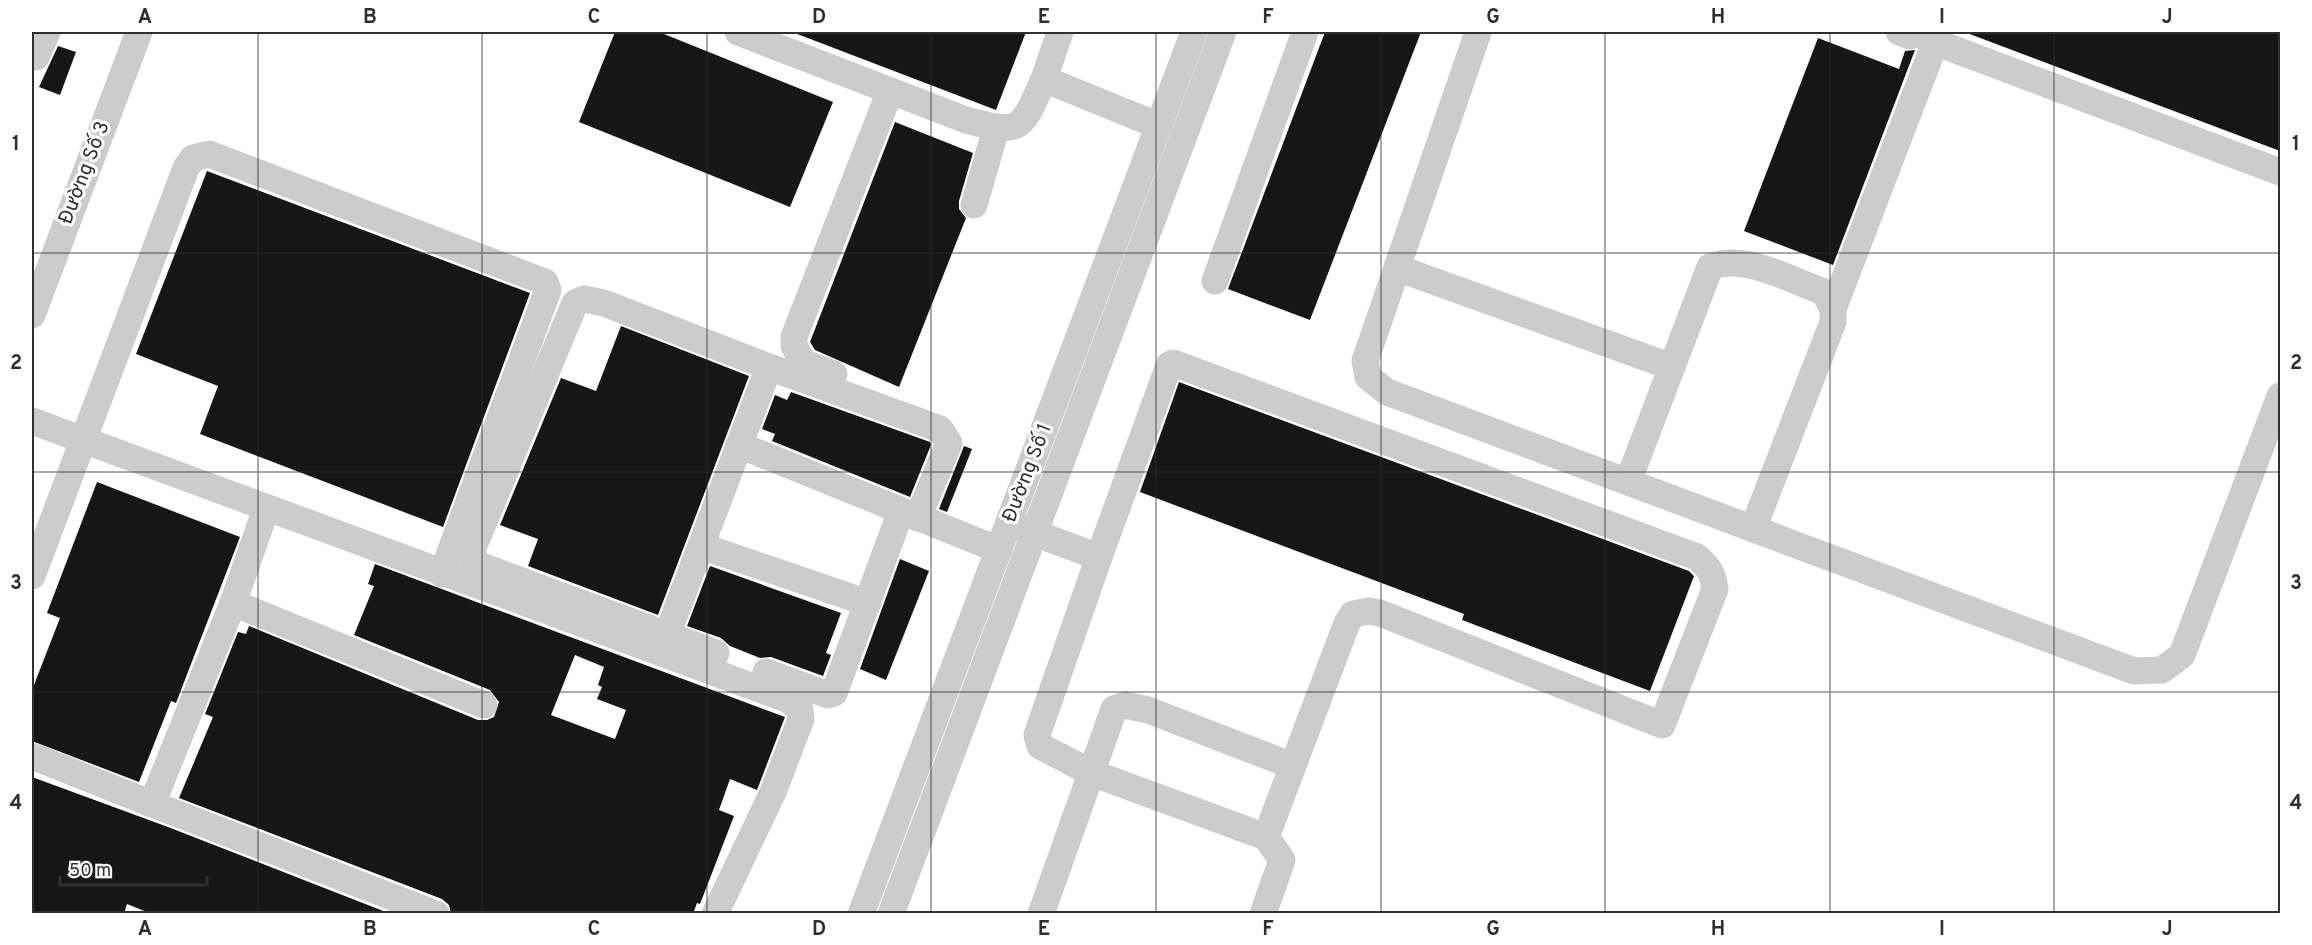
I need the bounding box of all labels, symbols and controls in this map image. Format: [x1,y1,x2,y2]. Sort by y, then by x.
text: A [138,5,152,31]
text: B [363,5,377,31]
text: C [588,5,600,31]
text: D [812,5,826,31]
text: E [1038,5,1050,31]
text: F [1262,5,1274,31]
text: G [1486,5,1500,31]
text: H [1711,5,1725,31]
text: I [1939,5,1945,31]
text: J [2161,5,2173,31]
street label: Đường Số 3 [53,117,117,228]
text: 1 [12,132,20,158]
text: 1 [2292,132,2300,158]
text: 2 [10,351,22,377]
text: 2 [2290,351,2302,377]
street label: Đường Số 1 [996,420,1059,526]
text: 3 [10,571,22,597]
text: 3 [2290,571,2302,597]
text: 4 [10,791,22,817]
text: 4 [2290,791,2302,817]
scale bar [60,849,207,887]
text: 50 m [69,860,111,883]
text: A [138,917,152,943]
text: B [363,917,377,943]
text: C [588,917,600,943]
text: D [812,917,826,943]
text: E [1038,917,1050,943]
text: F [1262,917,1274,943]
text: G [1486,917,1500,943]
text: H [1711,917,1725,943]
text: I [1939,917,1945,943]
text: J [2161,917,2173,943]

